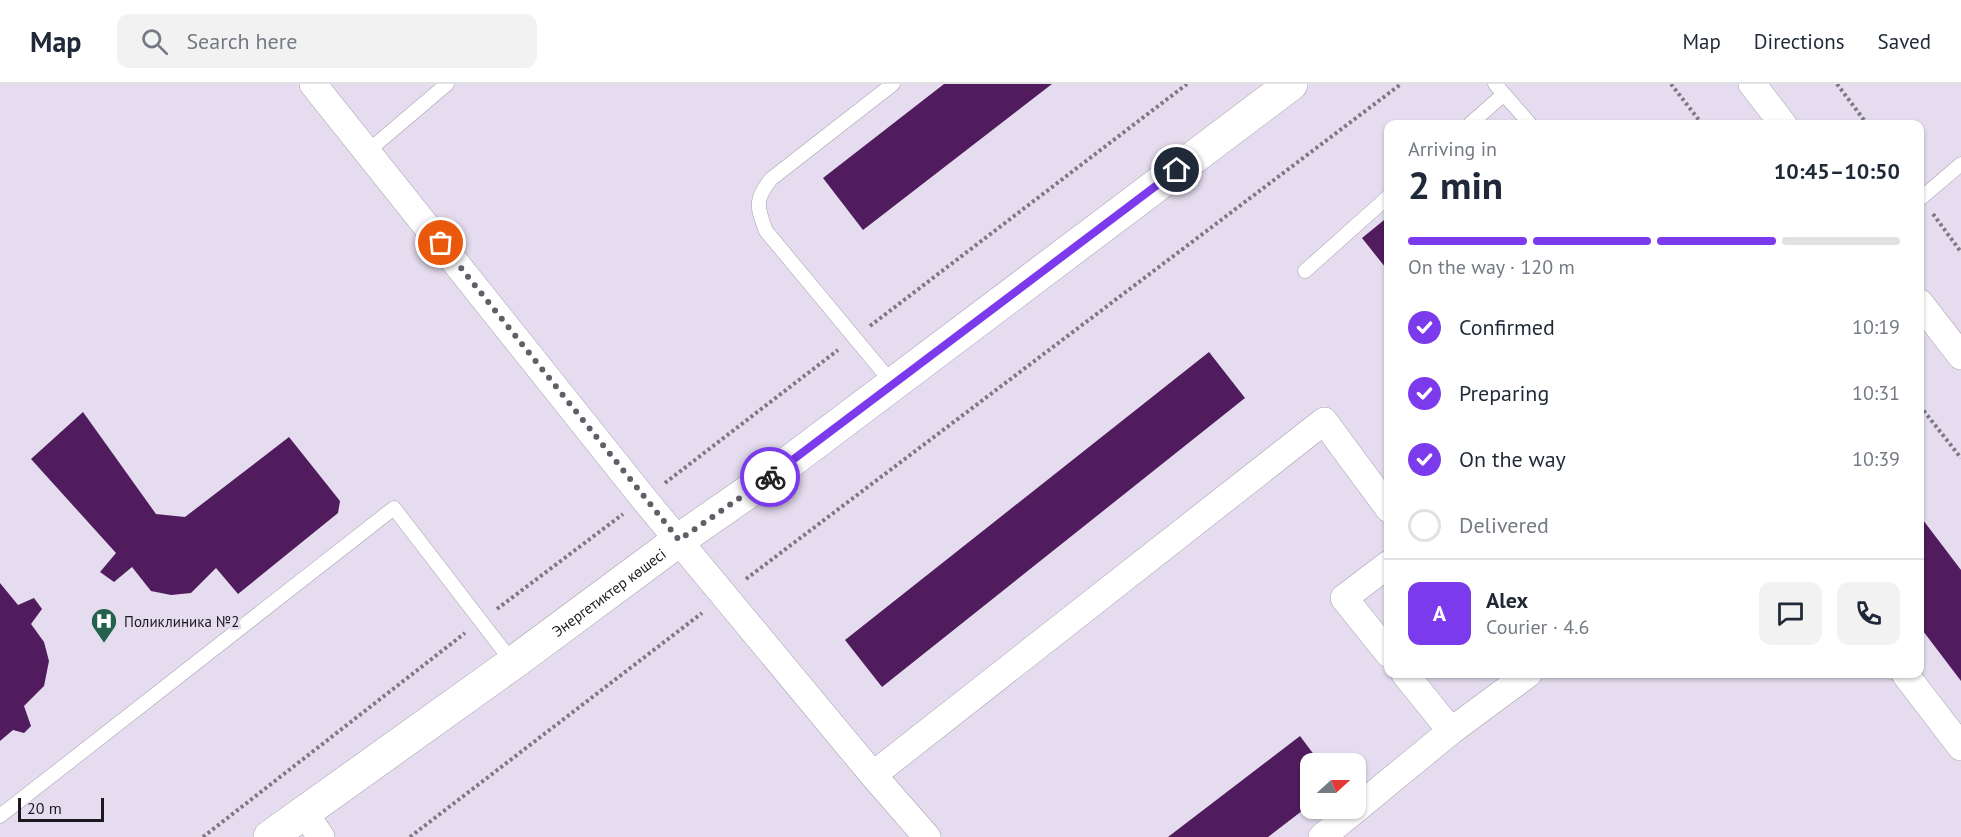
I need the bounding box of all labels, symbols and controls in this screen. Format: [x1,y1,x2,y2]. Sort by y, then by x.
search box [117,14,537,68]
text: Map [30,23,81,60]
icon: search [138,25,171,58]
text: Search here [186,27,297,55]
text: Map [1682,28,1721,55]
text: Directions [1754,28,1845,55]
text: Saved [1878,28,1931,55]
text: Arriving in [1408,136,1497,162]
pin [1151,144,1202,195]
icon: home [1160,153,1193,186]
text: 10:45–10:50 [1774,157,1900,185]
text: 2 min [1408,159,1503,210]
pin [415,217,466,268]
icon: bag [424,226,457,259]
text: On the way · 120 m [1408,254,1575,280]
icon: check [1408,311,1441,344]
text: Confirmed [1459,313,1555,341]
text: 10:19 [1852,314,1900,340]
icon: check [1408,377,1441,410]
text: Preparing [1459,379,1549,407]
text: 10:31 [1852,380,1900,406]
icon: check [1408,443,1441,476]
text: On the way [1459,445,1566,473]
text: 10:39 [1852,446,1900,472]
courier [740,447,800,507]
icon: bike [754,461,787,494]
text: Delivered [1459,511,1549,539]
street label: Энергетиктер көшесі [548,544,669,640]
button: chat [1759,582,1822,645]
button: phone [1837,582,1900,645]
text: Alex [1486,586,1528,614]
text: A [1433,599,1446,627]
hospital icon: Поликлиника №2 [89,606,119,644]
place label: Поликлиника №2 [124,612,239,631]
text: Courier · 4.6 [1486,614,1589,640]
north arrow [1300,753,1366,819]
map controls [1300,753,1366,819]
scale bar [18,795,104,822]
text: 20 m [27,798,62,818]

